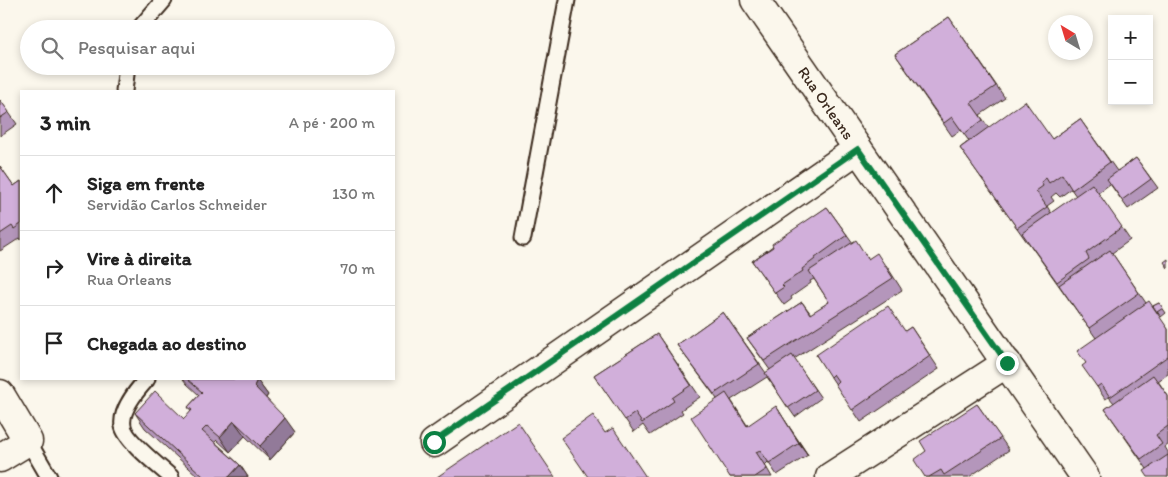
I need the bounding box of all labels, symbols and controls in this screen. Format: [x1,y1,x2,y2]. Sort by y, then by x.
north arrow [1048,15,1093,60]
map controls [1108,15,1153,105]
button: + [1108,15,1153,60]
search box [20,20,395,75]
icon: search [38,34,66,62]
text: Pesquisar aqui [78,36,195,59]
button: − [1108,60,1153,105]
street label: Rua Orleans [794,63,858,143]
text: 3 min [40,110,90,135]
text: A pé · 200 m [289,113,375,132]
text: Siga em frente [87,172,205,195]
icon: ahead [40,179,68,207]
text: 130 m [332,184,375,203]
text: Servidão Carlos Schneider [87,195,267,214]
text: Vire à direita [87,247,192,270]
icon: right [40,254,68,282]
text: 70 m [340,259,375,278]
text: Rua Orleans [87,270,172,289]
icon: arrive [40,329,68,357]
text: Chegada ao destino [87,332,246,355]
route end [996,352,1019,375]
route start [423,431,446,454]

